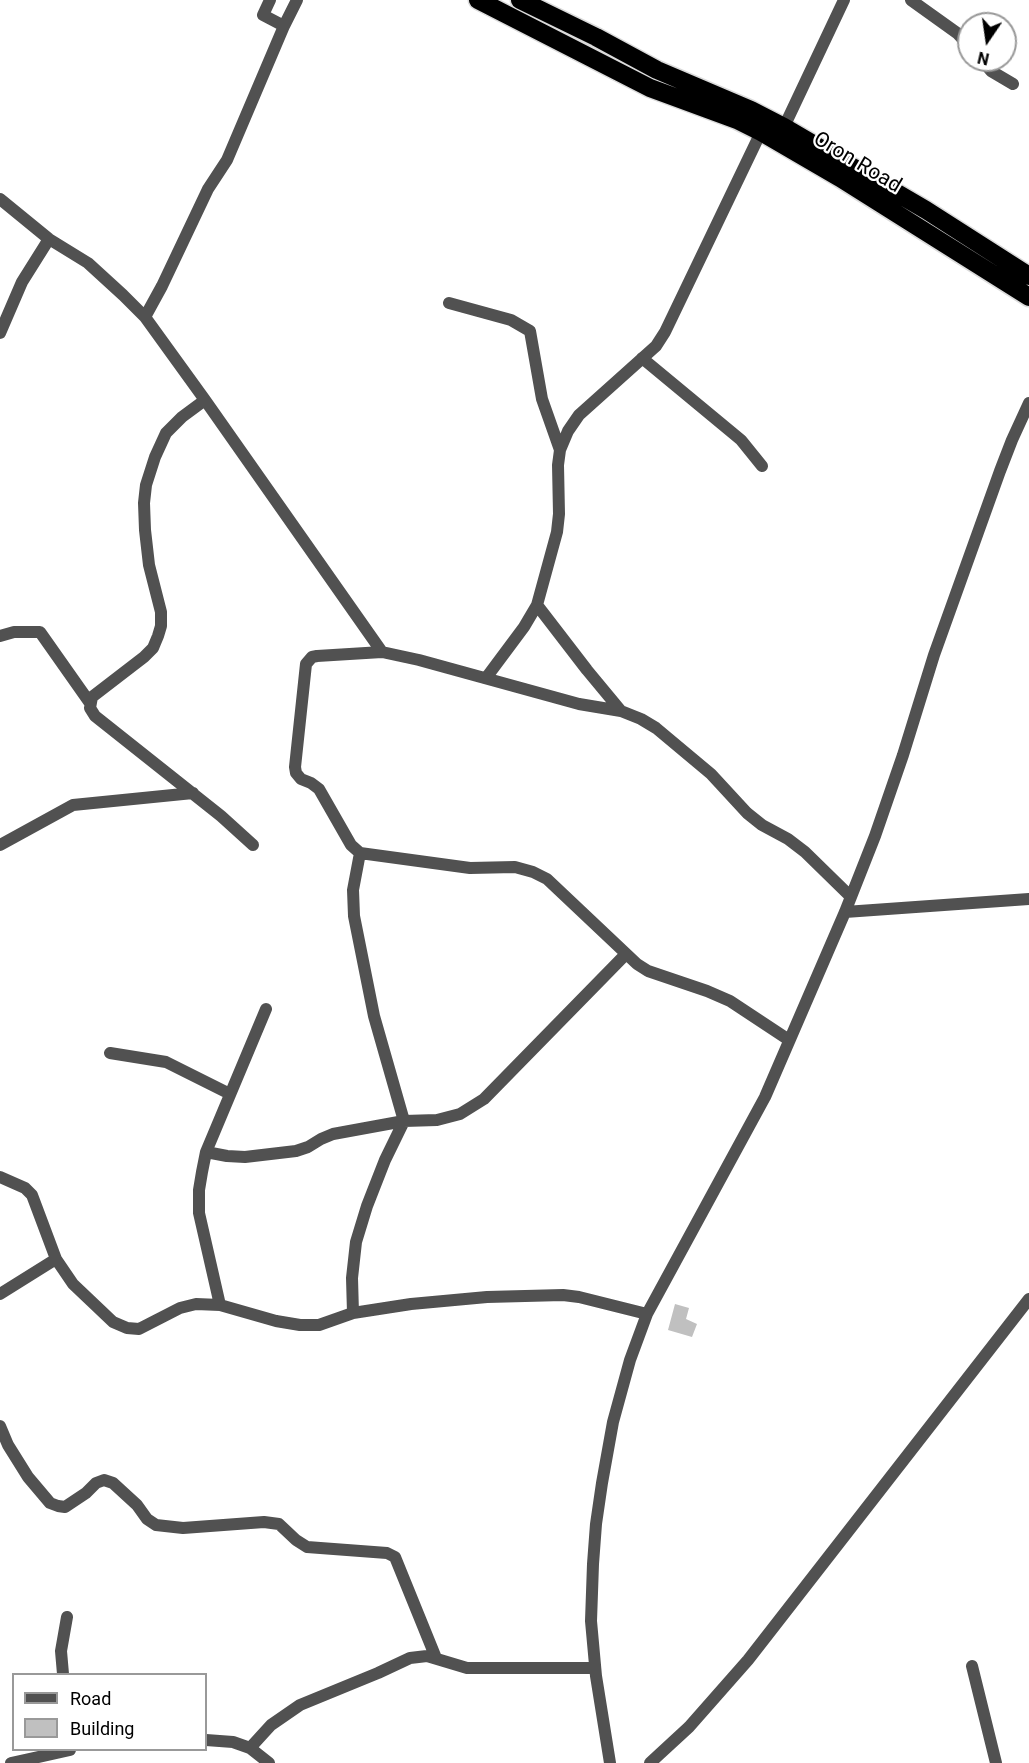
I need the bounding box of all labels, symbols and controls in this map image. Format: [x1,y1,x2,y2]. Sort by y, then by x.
north arrow [957,12,1017,72]
text: N [976,48,991,69]
street label: Oron Road [808,127,906,199]
legend [12,1673,207,1751]
text: Road [70,1688,111,1709]
text: Building [70,1718,134,1739]

